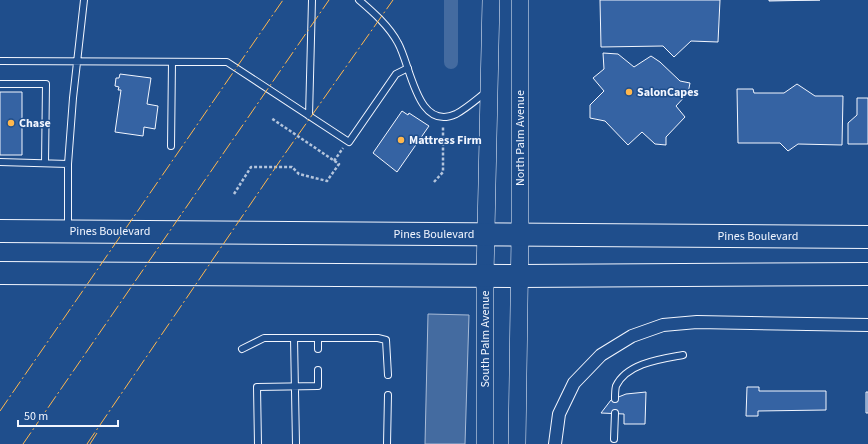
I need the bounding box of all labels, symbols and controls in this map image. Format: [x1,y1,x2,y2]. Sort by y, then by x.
place label: SalonCapes [637,84,699,101]
marker: SalonCapes [624,87,634,97]
street label: North Palm Avenue [512,90,529,186]
place label: Chase [19,115,51,132]
marker: Chase [6,118,16,128]
place label: Mattress Firm [409,132,482,149]
marker: Mattress Firm [396,135,406,145]
street label: Pines Boulevard [70,223,150,240]
street label: Pines Boulevard [394,226,474,243]
street label: Pines Boulevard [718,228,798,245]
street label: South Palm Avenue [477,290,494,388]
scale bar [18,402,118,428]
text: 50 m [24,408,48,425]

